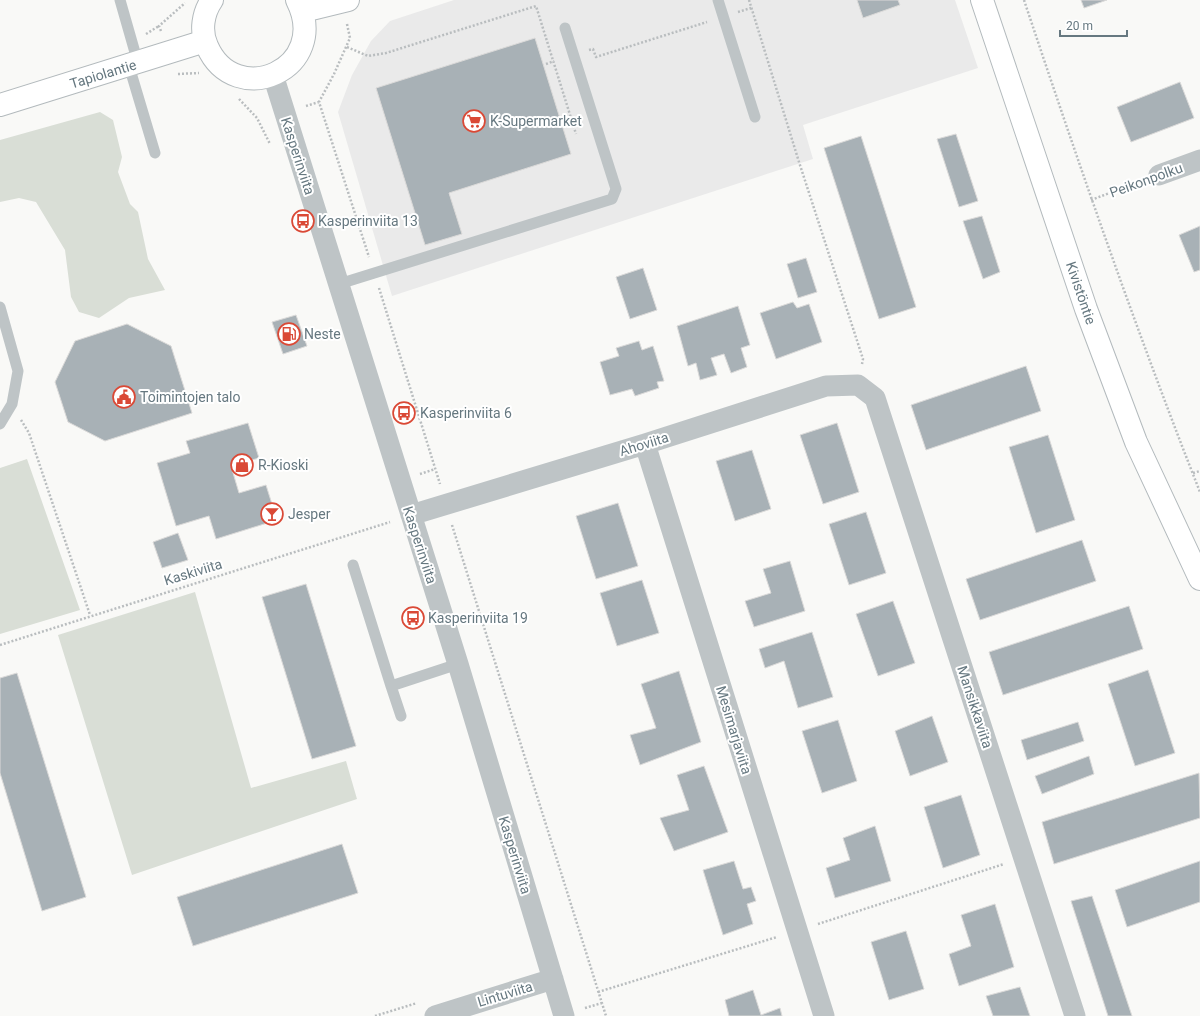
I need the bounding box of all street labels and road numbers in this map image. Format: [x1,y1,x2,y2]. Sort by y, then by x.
street label: Tapiolantie [68,56,138,92]
street label: Kasperinviita [278,115,318,197]
street label: Peikonpolku [1107,159,1185,201]
street label: Kivistöntie [1063,260,1099,326]
street label: Ahoviita [618,429,670,459]
street label: Kasperinviita [400,504,440,586]
street label: Kaskiviita [162,556,224,588]
street label: Mansikkaviita [954,664,996,750]
street label: Mesimarjaviita [713,684,755,776]
street label: Kasperinviita [496,814,534,896]
street label: Lintuviita [476,978,534,1010]

